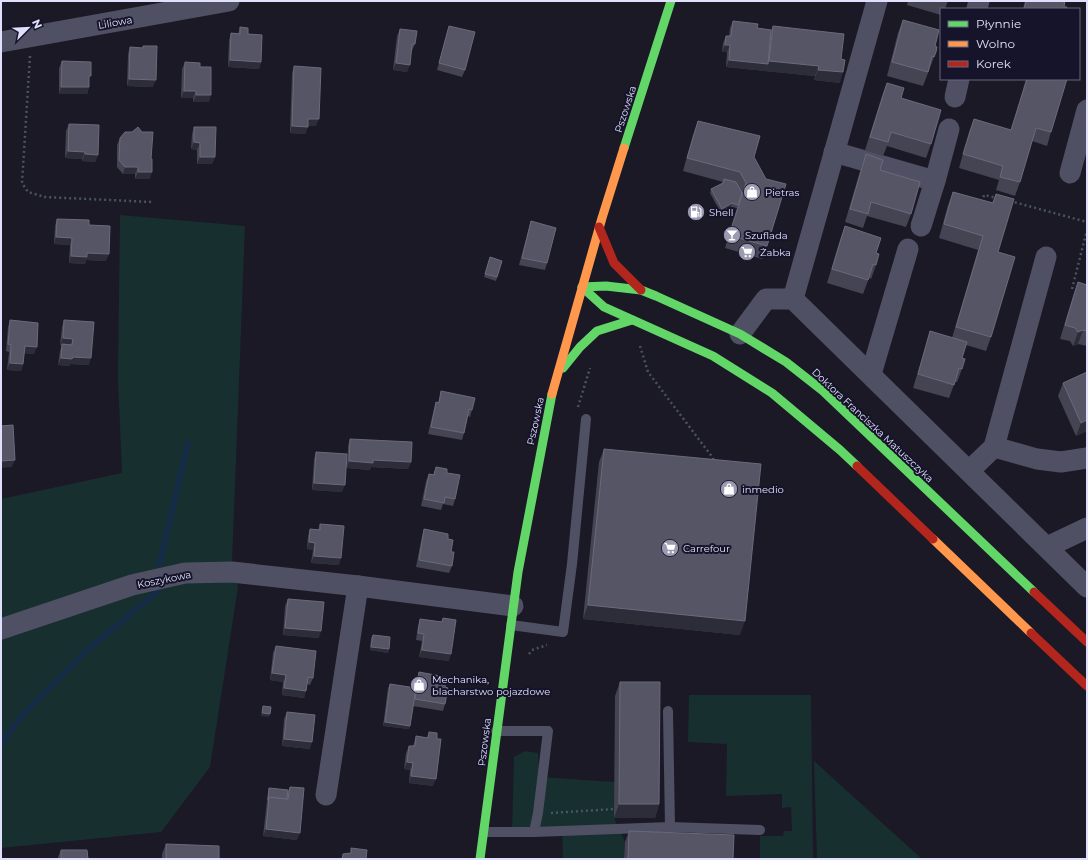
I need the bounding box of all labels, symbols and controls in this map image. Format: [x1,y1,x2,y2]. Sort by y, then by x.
north arrow [8,8,48,48]
legend [940,8,1080,80]
street label: Liliowa [97,13,133,32]
text: Płynnie [976,16,1021,31]
text: N [29,17,45,31]
text: Wolno [976,36,1015,51]
text: Korek [976,56,1012,71]
street label: Pszowska [612,84,639,134]
shop icon: Pietras [742,182,762,202]
place label: Pietras [765,186,799,199]
fuel station icon: Shell [686,202,706,222]
place label: Shell [709,206,733,219]
bar icon: Szuflada [722,225,742,245]
place label: Szuflada [745,229,788,242]
supermarket icon: Żabka [737,242,757,262]
place label: Żabka [760,246,791,259]
street label: Doktora Franciszka Matuszczyka [809,365,936,485]
street label: Pszowska [524,396,547,446]
shop icon: inmedio [719,479,739,499]
place label: inmedio [742,483,784,496]
supermarket icon: Carrefour [660,538,680,558]
place label: Carrefour [683,542,730,555]
street label: Koszykowa [136,568,192,591]
place label: Mechanika, blacharstwo pojazdowe [432,673,550,698]
shop icon: Mechanika, blacharstwo pojazdowe [409,675,429,695]
street label: Pszowska [475,717,494,767]

